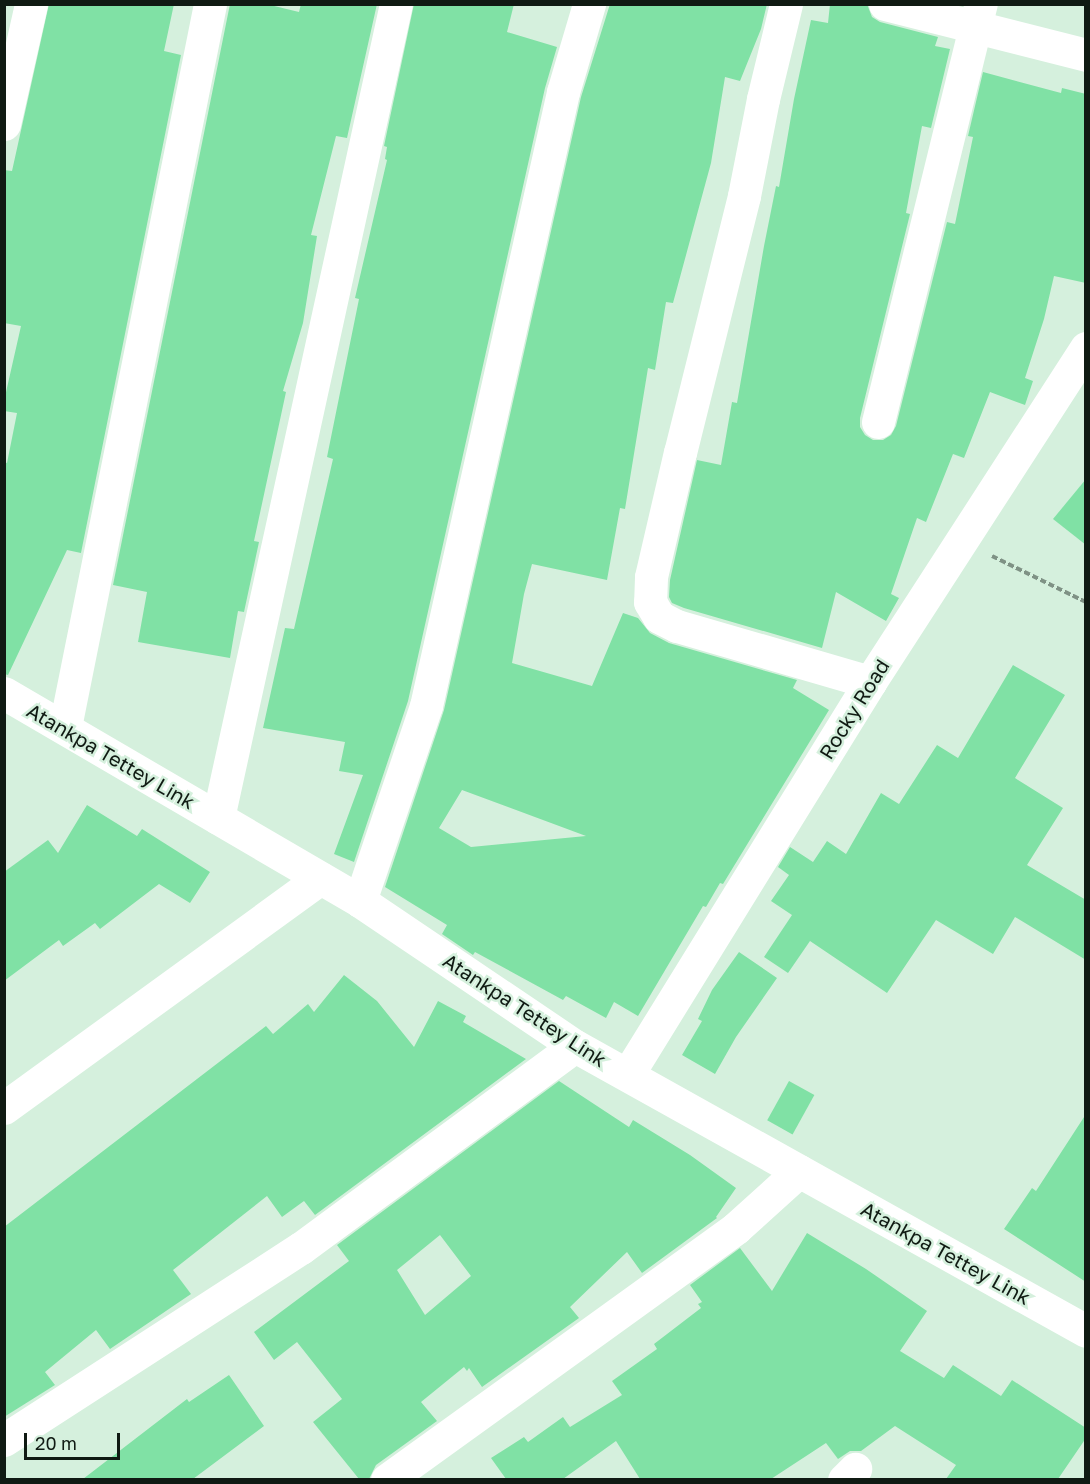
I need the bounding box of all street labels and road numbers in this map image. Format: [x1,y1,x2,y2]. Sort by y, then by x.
street label: Rocky Road [814,655,894,763]
street label: Atankpa Tettey Link [23,698,199,814]
street label: Atankpa Tettey Link [439,948,611,1072]
street label: Atankpa Tettey Link [857,1196,1035,1310]

